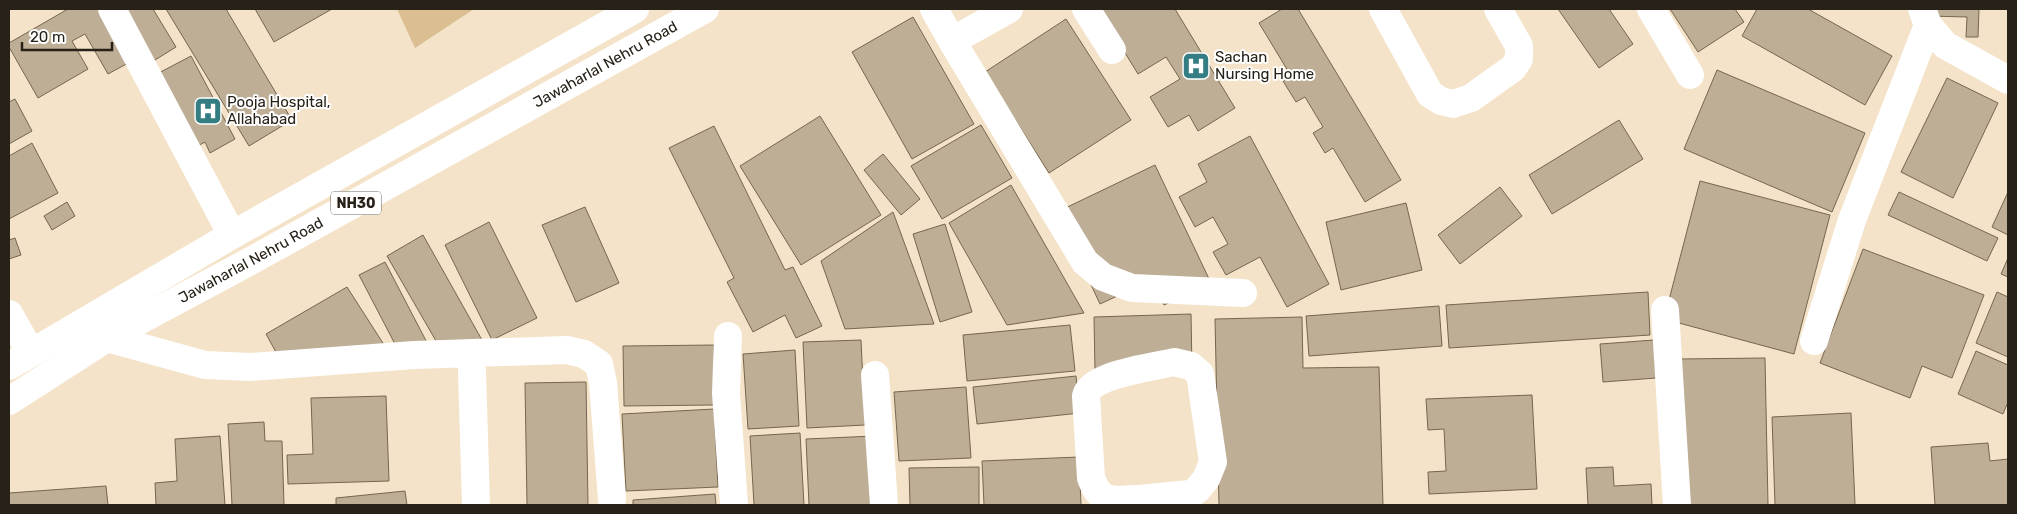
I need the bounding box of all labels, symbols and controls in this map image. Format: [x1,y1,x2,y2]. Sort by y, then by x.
street label: Jawaharlal Nehru Road [530,17,681,112]
scale bar [22,20,112,52]
text: 20 m [30,28,65,46]
place label: Sachan Nursing Home [1215,48,1314,83]
hospital icon: Sachan Nursing Home [1181,51,1211,81]
place label: Pooja Hospital, Allahabad [227,93,331,128]
hospital icon: Pooja Hospital, Allahabad [193,96,223,126]
road number: NH30 [331,192,381,214]
street label: Jawaharlal Nehru Road [175,214,326,307]

